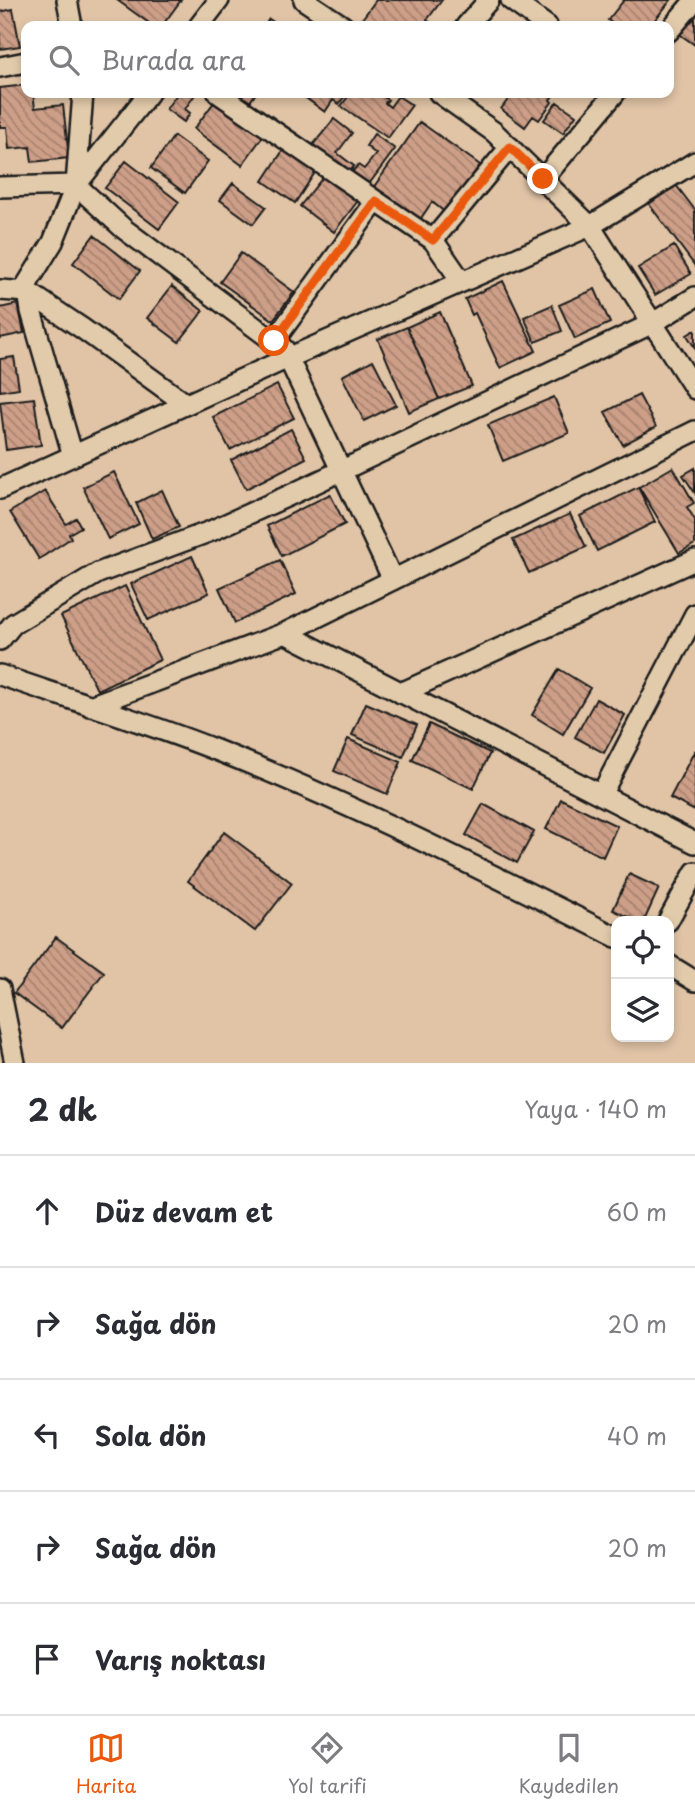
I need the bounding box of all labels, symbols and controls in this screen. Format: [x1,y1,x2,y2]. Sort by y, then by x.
search box [21,21,674,98]
text: Burada ara [101,40,245,79]
icon: search [45,41,83,79]
route end [527,163,558,194]
route start [258,325,289,356]
map controls [611,916,674,1042]
button: locate [611,916,674,979]
button: layers [611,979,674,1042]
text: 2 dk [28,1086,97,1131]
text: Yaya · 140 m [524,1091,667,1126]
icon: ahead [28,1192,66,1230]
text: Düz devam et [95,1192,273,1231]
text: 60 m [607,1194,667,1229]
icon: right [28,1304,66,1342]
text: Sağa dön [95,1304,217,1343]
text: 20 m [608,1306,667,1341]
icon: left [28,1416,66,1454]
text: Sola dön [95,1416,206,1455]
text: 40 m [607,1418,667,1453]
icon: right [28,1528,66,1566]
text: Sağa dön [95,1528,217,1567]
text: 20 m [608,1530,667,1565]
icon: arrive [28,1640,66,1678]
text: Varış noktası [95,1640,266,1679]
tab: Harita [76,1729,136,1799]
tab: Yol tarifi [288,1729,367,1799]
tab: Kaydedilen [519,1729,619,1799]

